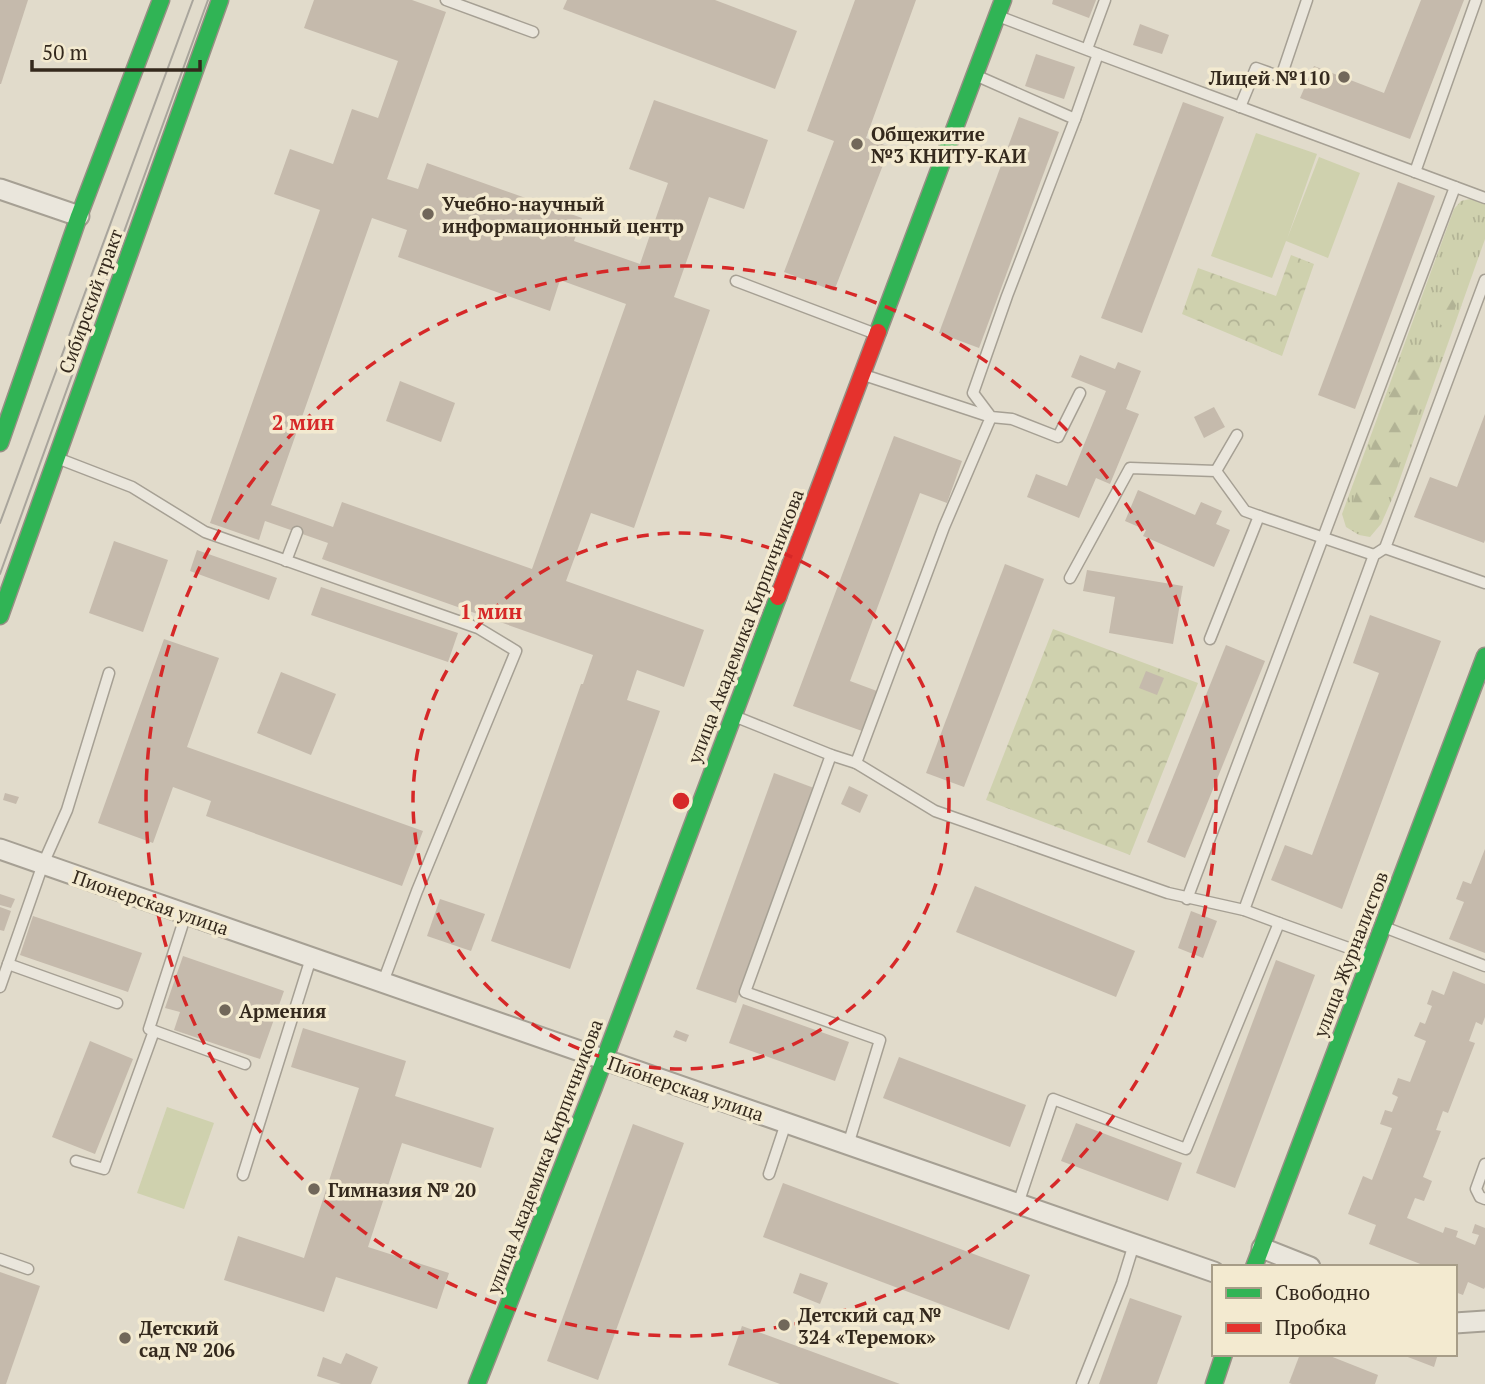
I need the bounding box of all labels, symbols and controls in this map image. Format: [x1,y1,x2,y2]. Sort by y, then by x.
scale bar [32,28,200,72]
text: 50 m [42,38,88,66]
place label: Лицей №110 [1208,65,1330,90]
marker: Лицей №110 [1336,69,1352,85]
place label: Общежитие №3 КНИТУ-КАИ [871,121,1026,168]
marker: Общежитие №3 КНИТУ-КАИ [849,136,865,152]
place label: Учебно-научный информационный центр [442,191,684,238]
marker: Учебно-научный информационный центр [420,206,436,222]
street label: Сибирский тракт [52,225,128,377]
text: 2 мин [272,408,334,436]
street label: улица Академика Кирпичникова [681,485,809,768]
text: 1 мин [460,597,522,625]
centre of rings [669,789,693,813]
street label: Пионерская улица [70,864,233,941]
street label: улица Журналистов [1306,867,1393,1041]
place label: Армения [239,998,326,1023]
marker: Армения [217,1002,233,1018]
street label: улица Академика Кирпичникова [480,1015,608,1298]
street label: Пионерская улица [605,1050,768,1127]
place label: Гимназия № 20 [328,1177,476,1202]
marker: Гимназия № 20 [306,1181,322,1197]
legend [1212,1265,1457,1356]
text: Свободно [1275,1278,1370,1306]
place label: Детский сад № 324 «Теремок» [798,1302,942,1349]
text: Пробка [1275,1313,1347,1341]
place label: Детский сад № 206 [139,1315,235,1362]
marker: Детский сад № 324 «Теремок» [776,1317,792,1333]
marker: Детский сад № 206 [117,1330,133,1346]

